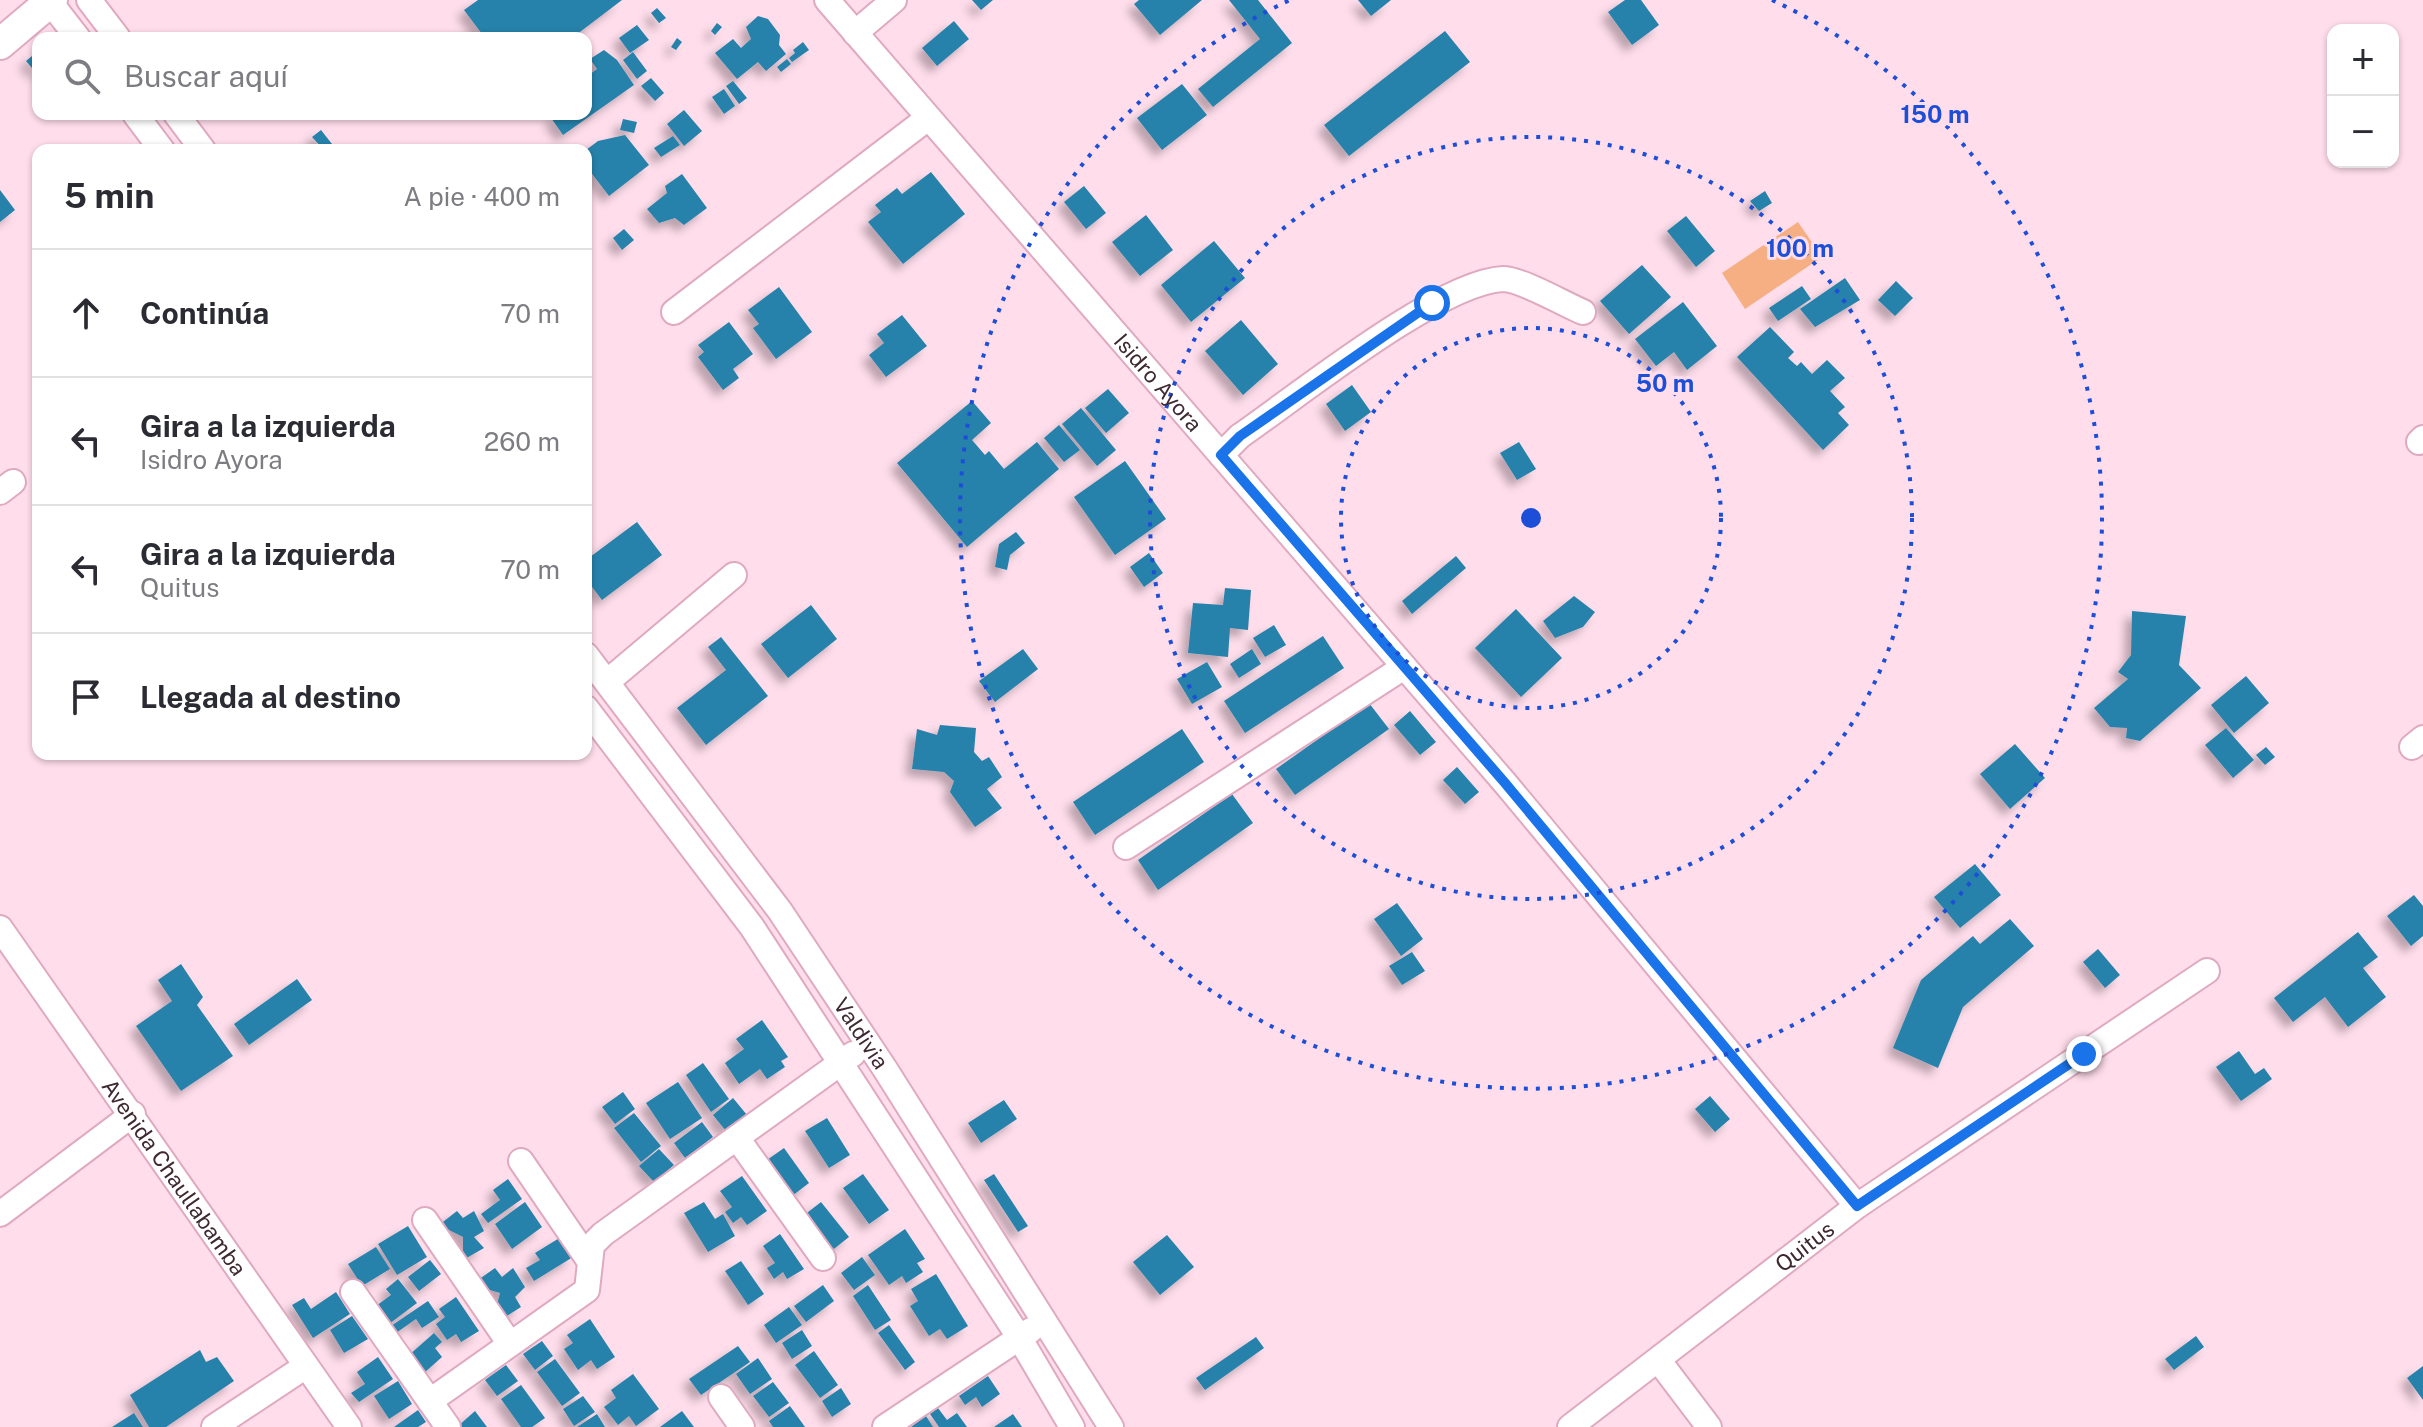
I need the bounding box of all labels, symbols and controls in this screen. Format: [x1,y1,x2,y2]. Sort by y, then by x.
map controls [2327,24,2399,168]
button: + [2327,24,2399,96]
search box [32,32,592,120]
icon: search [60,54,104,98]
text: Buscar aquí [124,58,288,94]
button: − [2327,96,2399,168]
text: 150 m [1901,100,1969,128]
text: 5 min [64,176,154,216]
text: A pie · 400 m [404,181,560,212]
text: 100 m [1766,234,1834,262]
route start [1414,285,1450,321]
icon: ahead [64,291,108,335]
text: Continúa [140,295,269,331]
text: 70 m [500,298,560,329]
street label: Isidro Ayora [1109,328,1208,437]
text: 50 m [1636,369,1694,397]
text: Gira a la izquierda [140,408,396,444]
icon: left [64,419,108,463]
text: 260 m [484,426,560,457]
text: Isidro Ayora [140,444,283,475]
centre of rings [1517,504,1545,532]
text: Gira a la izquierda [140,536,396,572]
icon: left [64,547,108,591]
text: 70 m [500,554,560,585]
text: Quitus [140,572,219,603]
icon: arrive [64,675,108,719]
text: Llegada al destino [140,679,401,715]
street label: Valdivia [828,993,894,1074]
route end [2066,1036,2102,1072]
street label: Avenida Chaullabamba [97,1074,252,1280]
street label: Quitus [1770,1216,1839,1277]

